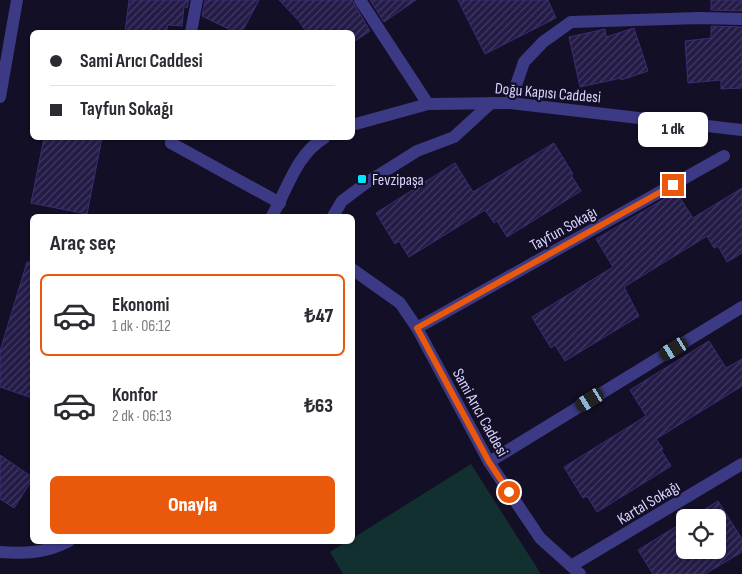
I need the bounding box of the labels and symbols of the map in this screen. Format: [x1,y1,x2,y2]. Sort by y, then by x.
street label: Doğu Kapısı Caddesi [494,79,602,108]
callout: 1 dk [638,112,708,148]
place label: Fevzipaşa [372,171,424,190]
marker: Fevzipaşa [356,173,368,185]
route end [662,174,684,196]
street label: Tayfun Sokağı [527,203,601,255]
car [657,335,690,363]
street label: Sami Arıcı Caddesi [448,365,512,460]
car [573,386,606,414]
street label: Kartal Sokağı [614,477,684,529]
route start [498,481,520,503]

